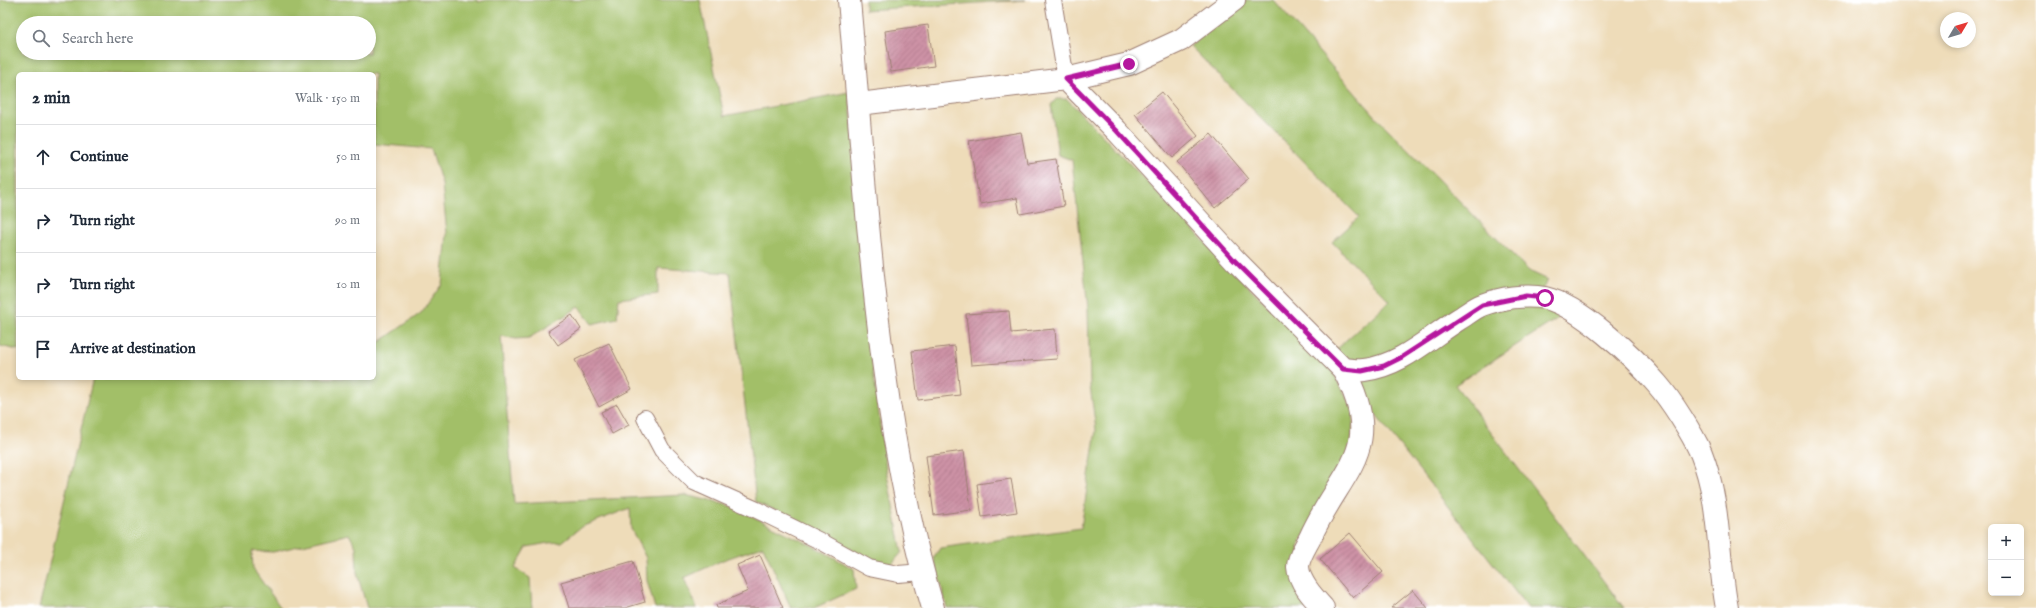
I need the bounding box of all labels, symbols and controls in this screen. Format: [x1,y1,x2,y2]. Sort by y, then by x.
north arrow [1940,12,1976,48]
search box [16,16,376,60]
icon: search [30,27,52,49]
text: Search here [62,29,133,48]
route end [1120,55,1138,73]
text: 2 min [32,88,70,109]
text: Walk · 150 m [295,90,360,107]
icon: ahead [32,146,54,168]
text: Continue [70,147,128,166]
text: 50 m [336,148,360,165]
icon: right [32,210,54,232]
text: Turn right [70,211,135,230]
text: 90 m [335,212,360,229]
icon: right [32,274,54,296]
text: Turn right [70,275,135,294]
text: 10 m [336,276,360,293]
route start [1536,289,1554,307]
icon: arrive [32,338,54,360]
text: Arrive at destination [70,339,196,358]
map controls [1988,524,2024,596]
button: + [1988,524,2024,560]
button: − [1988,560,2024,596]

